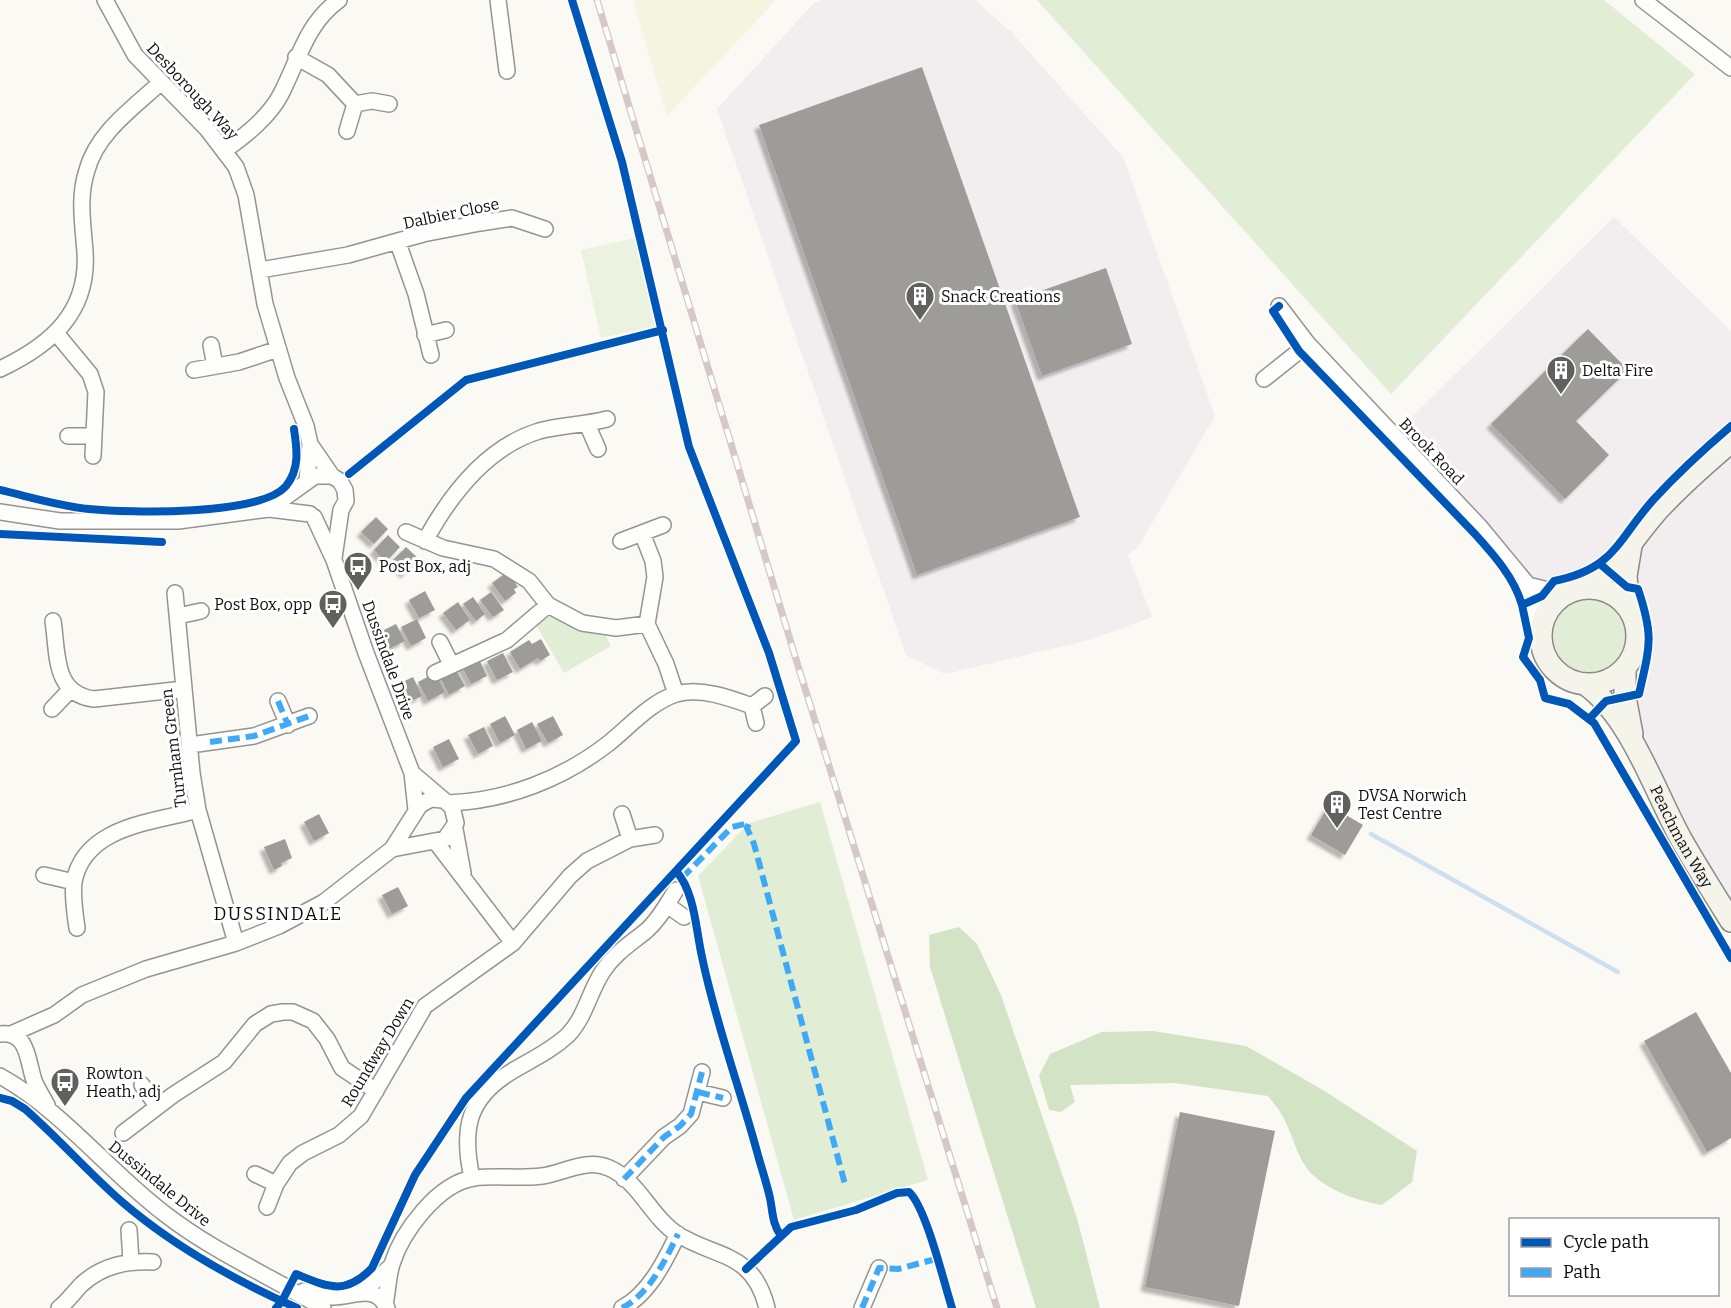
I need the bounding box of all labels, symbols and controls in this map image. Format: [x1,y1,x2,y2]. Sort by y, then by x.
street label: Desborough Way [143,39,243,144]
street label: Dalbier Close [401,194,501,233]
building icon: Snack Creations [904,280,936,322]
place label: Snack Creations [941,287,1061,306]
building icon: Delta Fire [1545,354,1577,396]
place label: Delta Fire [1582,361,1653,380]
street label: Brook Road [1395,414,1468,489]
bus stop icon: Post Box, adj [342,550,374,592]
place label: Post Box, adj [379,557,471,576]
bus stop icon: Post Box, opp [317,588,349,630]
place label: Post Box, opp [214,595,312,614]
street label: Dussindale Drive [358,598,419,722]
street label: Turnham Green [157,688,190,808]
street label: Peachman Way [1646,782,1717,892]
place label: DVSA Norwich Test Centre [1358,786,1467,823]
building icon: DVSA Norwich Test Centre [1321,788,1353,830]
district label: DUSSINDALE [213,903,343,925]
street label: Roundway Down [337,994,418,1110]
place label: Rowton Heath, adj [86,1064,161,1101]
bus stop icon: Rowton Heath, adj [49,1066,81,1108]
street label: Dussindale Drive [105,1137,214,1230]
legend [1509,1218,1719,1296]
text: Cycle path [1563,1231,1649,1253]
text: Path [1563,1261,1601,1283]

